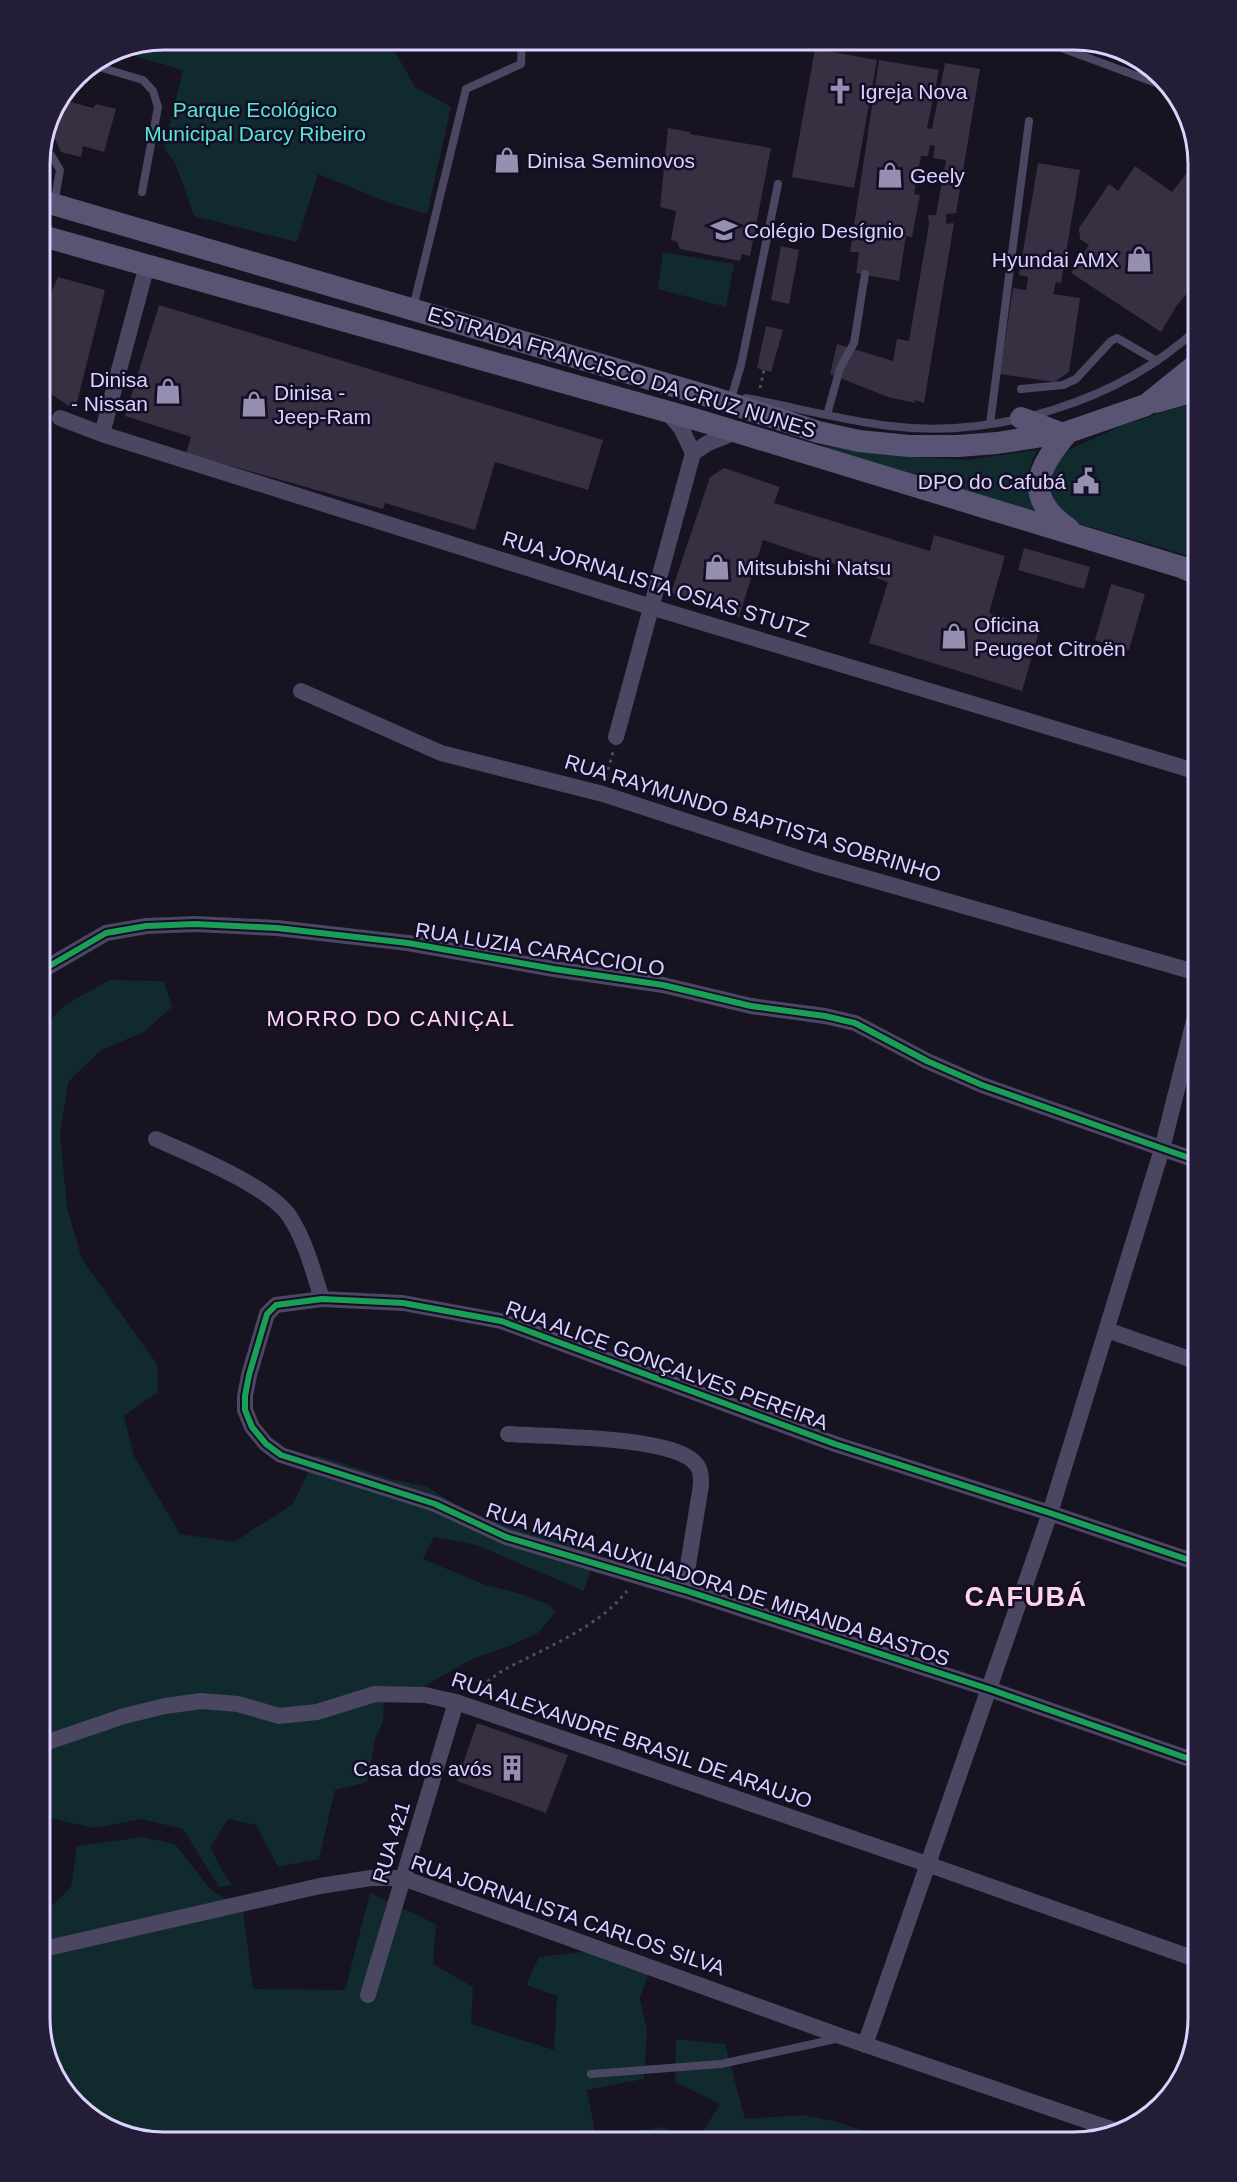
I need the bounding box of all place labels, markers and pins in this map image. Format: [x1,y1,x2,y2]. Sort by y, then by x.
church icon: Igreja Nova [825,76,855,106]
place label: Igreja Nova [860,80,968,103]
shop icon: Dinisa Seminovos [492,145,522,175]
place label: Dinisa Seminovos [527,149,695,172]
shop icon: Geely [875,160,905,190]
place label: Geely [910,164,965,187]
school or university icon: Colégio Desígnio [709,215,739,245]
place label: Colégio Desígnio [744,219,904,242]
shop icon: Hyundai AMX [1124,244,1154,274]
place label: Hyundai AMX [992,248,1119,271]
place label: Dinisa - Nissan [71,368,148,415]
shop icon: Dinisa - Nissan [153,376,183,406]
place label: Dinisa - Jeep-Ram [274,381,371,428]
shop icon: Dinisa - Jeep-Ram [239,389,269,419]
public building icon: DPO do Cafubá [1071,466,1101,496]
place label: DPO do Cafubá [918,470,1066,493]
shop icon: Mitsubishi Natsu [702,552,732,582]
place label: Mitsubishi Natsu [737,556,891,579]
place label: Oficina Peugeot Citroën [974,613,1126,660]
shop icon: Oficina Peugeot Citroën [939,621,969,651]
building icon: Casa dos avós [497,1753,527,1783]
place label: Casa dos avós [353,1757,492,1780]

